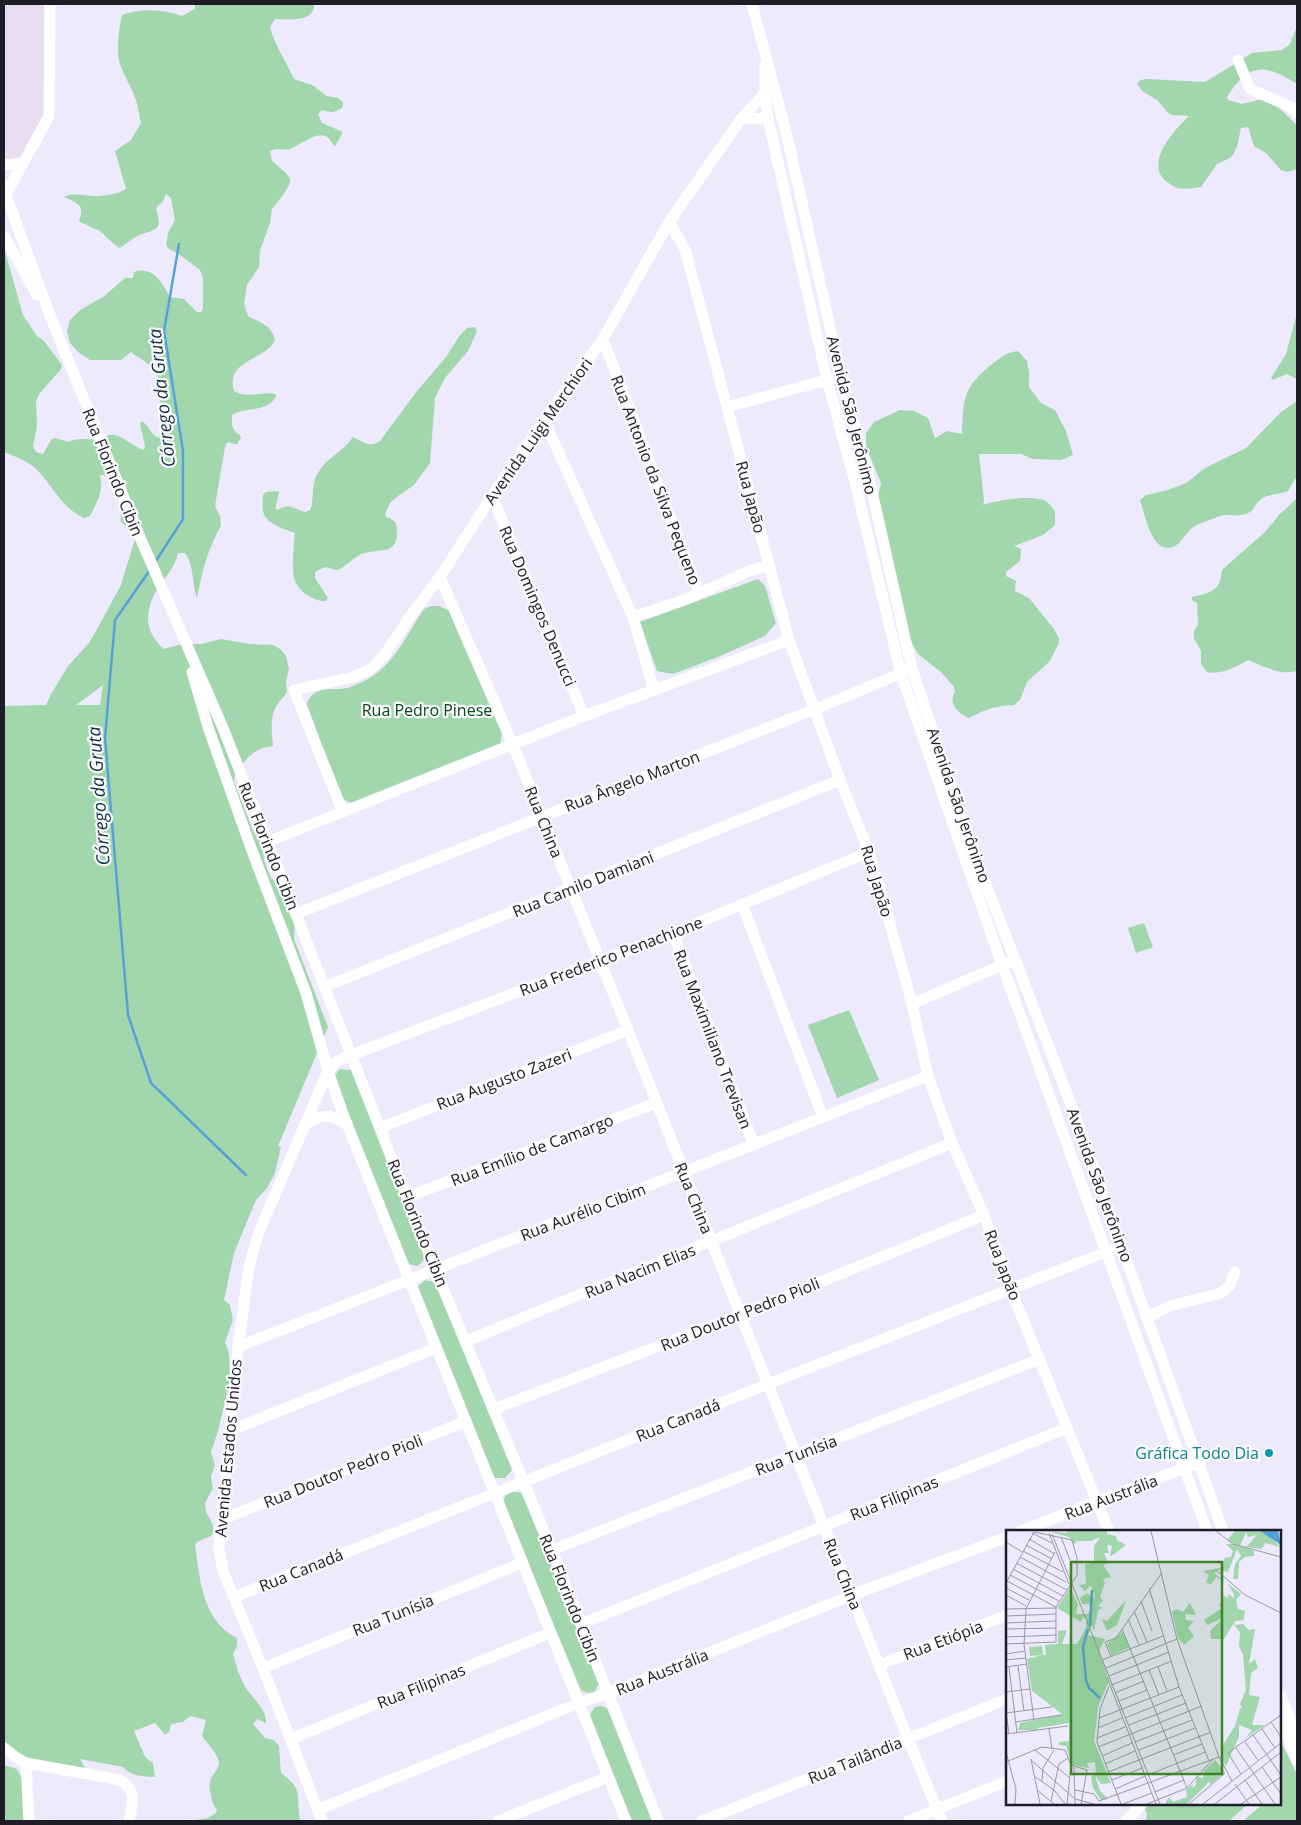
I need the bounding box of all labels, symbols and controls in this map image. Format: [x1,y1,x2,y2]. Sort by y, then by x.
water label: Córrego da Gruta [142,328,180,469]
street label: Avenida São Jerônimo [822,333,882,497]
street label: Avenida Luigi Merchiori [479,353,597,509]
street label: Rua Antonio da Silva Pequeno [606,372,706,588]
street label: Rua Florindo Cibin [77,405,149,539]
street label: Rua Japão [731,458,771,536]
street label: Rua Domingos Denucci [494,522,582,690]
park label: Rua Pedro Pinese [362,699,492,721]
street label: Avenida São Jerônimo [922,724,996,886]
water label: Córrego da Gruta [81,726,115,866]
street label: Rua Ângelo Marton [561,745,703,817]
street label: Rua Florindo Cibin [233,779,305,913]
street label: Rua China [520,783,568,861]
street label: Rua Japão [856,842,898,920]
street label: Rua Camilo Damiani [509,846,657,922]
street label: Rua Frederico Penachione [516,911,706,1001]
street label: Rua Maximiliano Trevisan [669,946,757,1132]
street label: Rua Augusto Zazeri [433,1043,575,1115]
street label: Avenida São Jerônimo [1062,1105,1138,1265]
street label: Rua Emílio de Camargo [447,1109,617,1191]
street label: Rua Florindo Cibin [382,1156,454,1290]
street label: Rua China [670,1159,718,1237]
street label: Rua Aurélio Cibim [517,1178,649,1246]
street label: Rua Japão [979,1226,1027,1304]
street label: Rua Nacim Elias [581,1239,699,1303]
street label: Rua Doutor Pedro Pioli [657,1272,823,1356]
street label: Avenida Estados Unidos [209,1358,247,1538]
street label: Rua Canadá [633,1393,723,1447]
street label: Rua Doutor Pedro Pioli [260,1429,426,1513]
street label: Rua Tunísia [752,1429,840,1481]
place label: Gráfica Todo Dia [1135,1442,1259,1464]
marker: Gráfica Todo Dia [1263,1447,1275,1459]
street label: Rua Austrália [1061,1469,1161,1525]
street label: Rua Filipinas [847,1470,941,1526]
inset map [1006,1530,1281,1805]
street label: Rua Florindo Cibin [534,1531,606,1665]
street label: Rua China [819,1535,867,1613]
street label: Rua Canadá [256,1543,346,1597]
street label: Rua Tunísia [349,1589,437,1641]
street label: Rua Etiópia [900,1615,986,1665]
street label: Rua Austrália [612,1643,712,1701]
street label: Rua Filipinas [374,1658,468,1714]
street label: Rua Tailândia [805,1731,905,1789]

